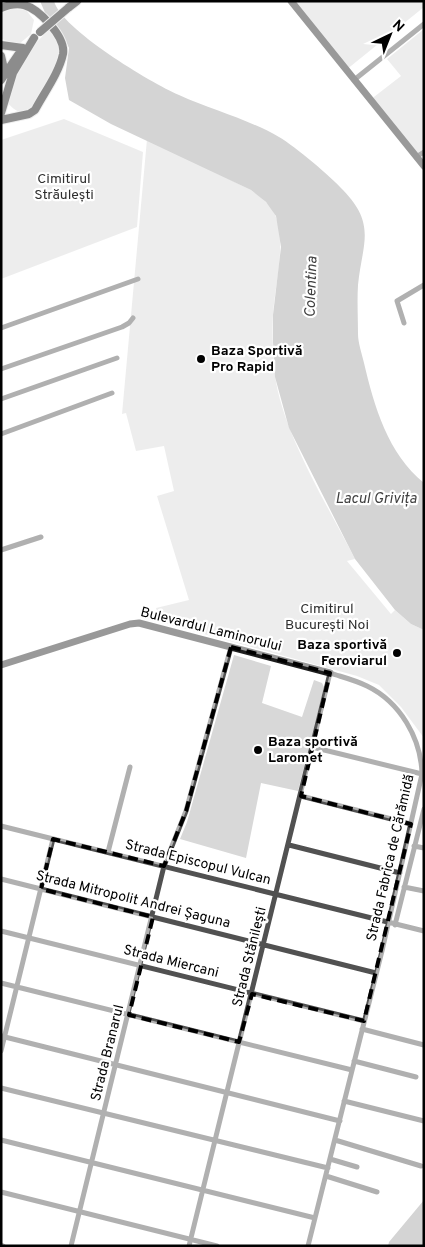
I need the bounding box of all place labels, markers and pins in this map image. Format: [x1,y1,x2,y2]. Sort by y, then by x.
place label: Baza Sportivă Pro Rapid [211,343,302,376]
marker: Baza Sportivă Pro Rapid [195,353,207,365]
place label: Baza sportivă Feroviarul [297,637,387,670]
marker: Baza sportivă Feroviarul [391,647,403,659]
place label: Baza sportivă Laromet [268,734,358,767]
marker: Baza sportivă Laromet [252,744,264,756]

